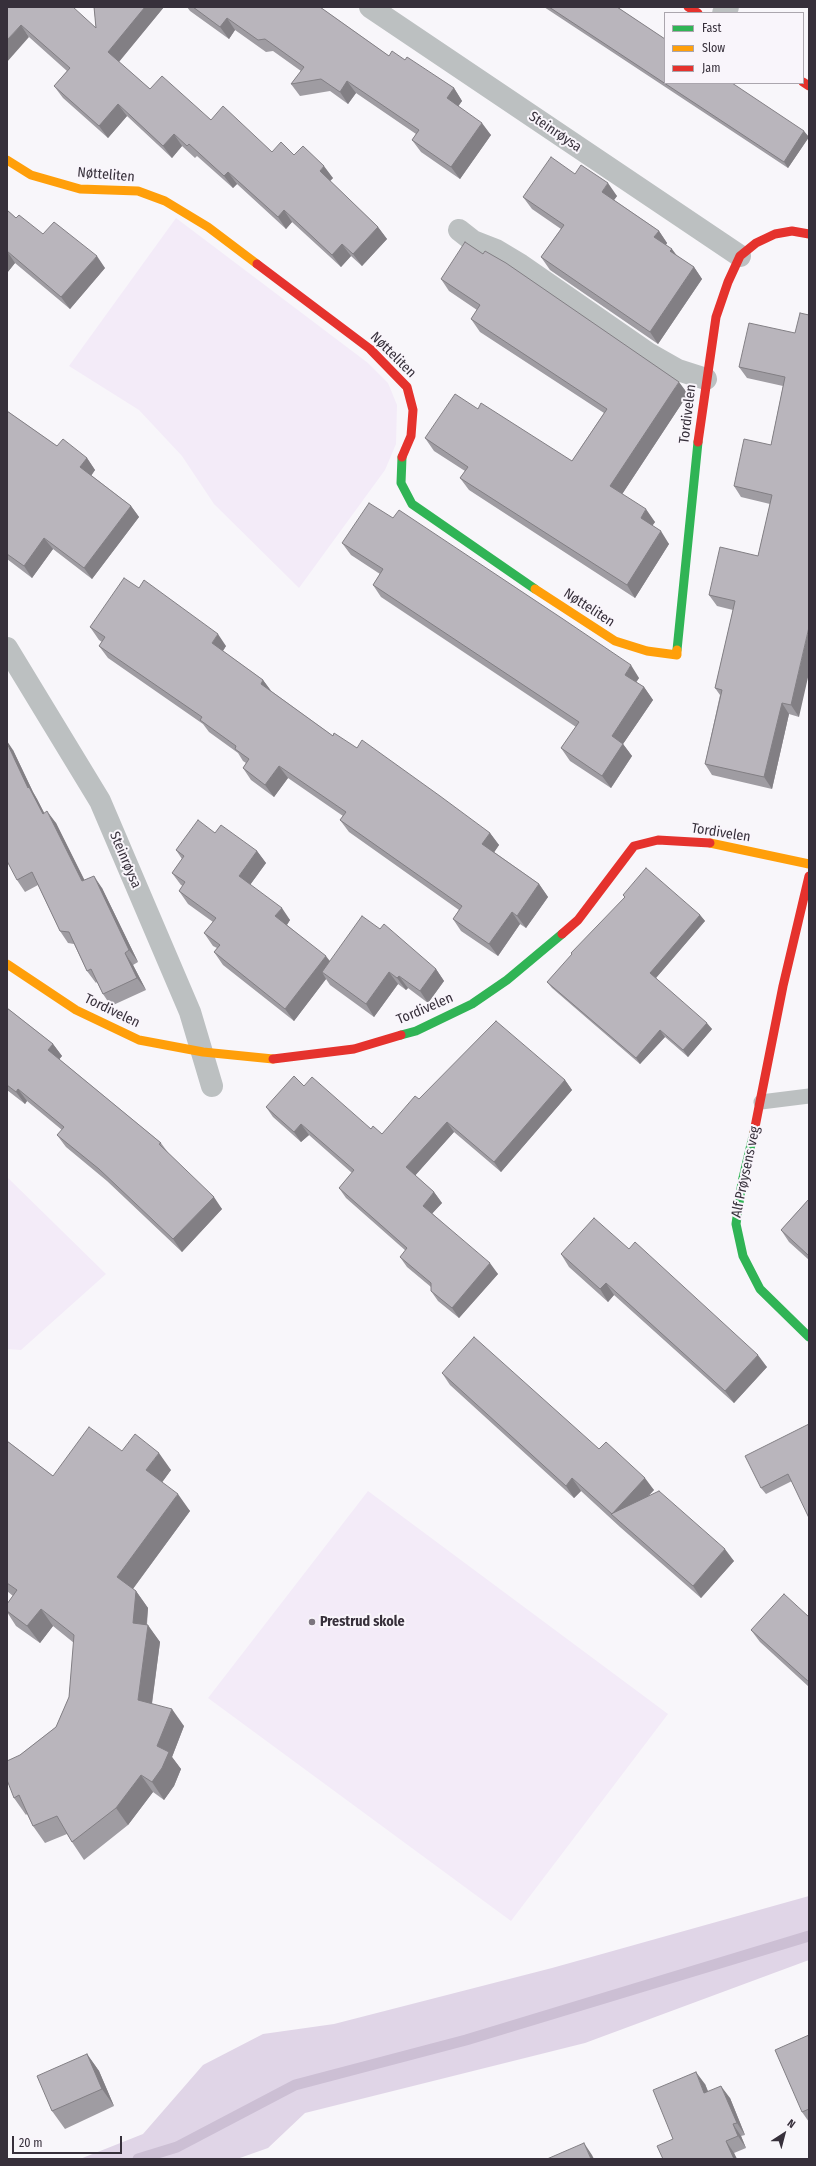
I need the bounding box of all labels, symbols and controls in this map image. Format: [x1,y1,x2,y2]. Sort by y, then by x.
legend [664,12,804,84]
text: Fast [702,21,721,35]
text: Slow [702,41,725,55]
text: Jam [702,61,720,75]
street label: Steinrøysa [526,108,584,156]
street label: Nøtteliten [77,164,135,186]
street label: Nøtteliten [367,329,419,381]
street label: Tordivelen [676,383,700,445]
street label: Nøtteliten [560,585,618,631]
street label: Tordivelen [690,820,752,846]
street label: Steinrøysa [106,829,144,891]
street label: Tordivelen [82,990,142,1032]
street label: Tordivelen [394,990,456,1028]
street label: Alf Prøysens veg [728,1125,764,1219]
place label: Prestrud skole [320,1614,405,1630]
marker: Prestrud skole [307,1617,317,1627]
north arrow [764,2114,804,2154]
text: N [785,2117,798,2131]
scale bar [14,2128,124,2154]
text: 20 m [19,2136,43,2150]

